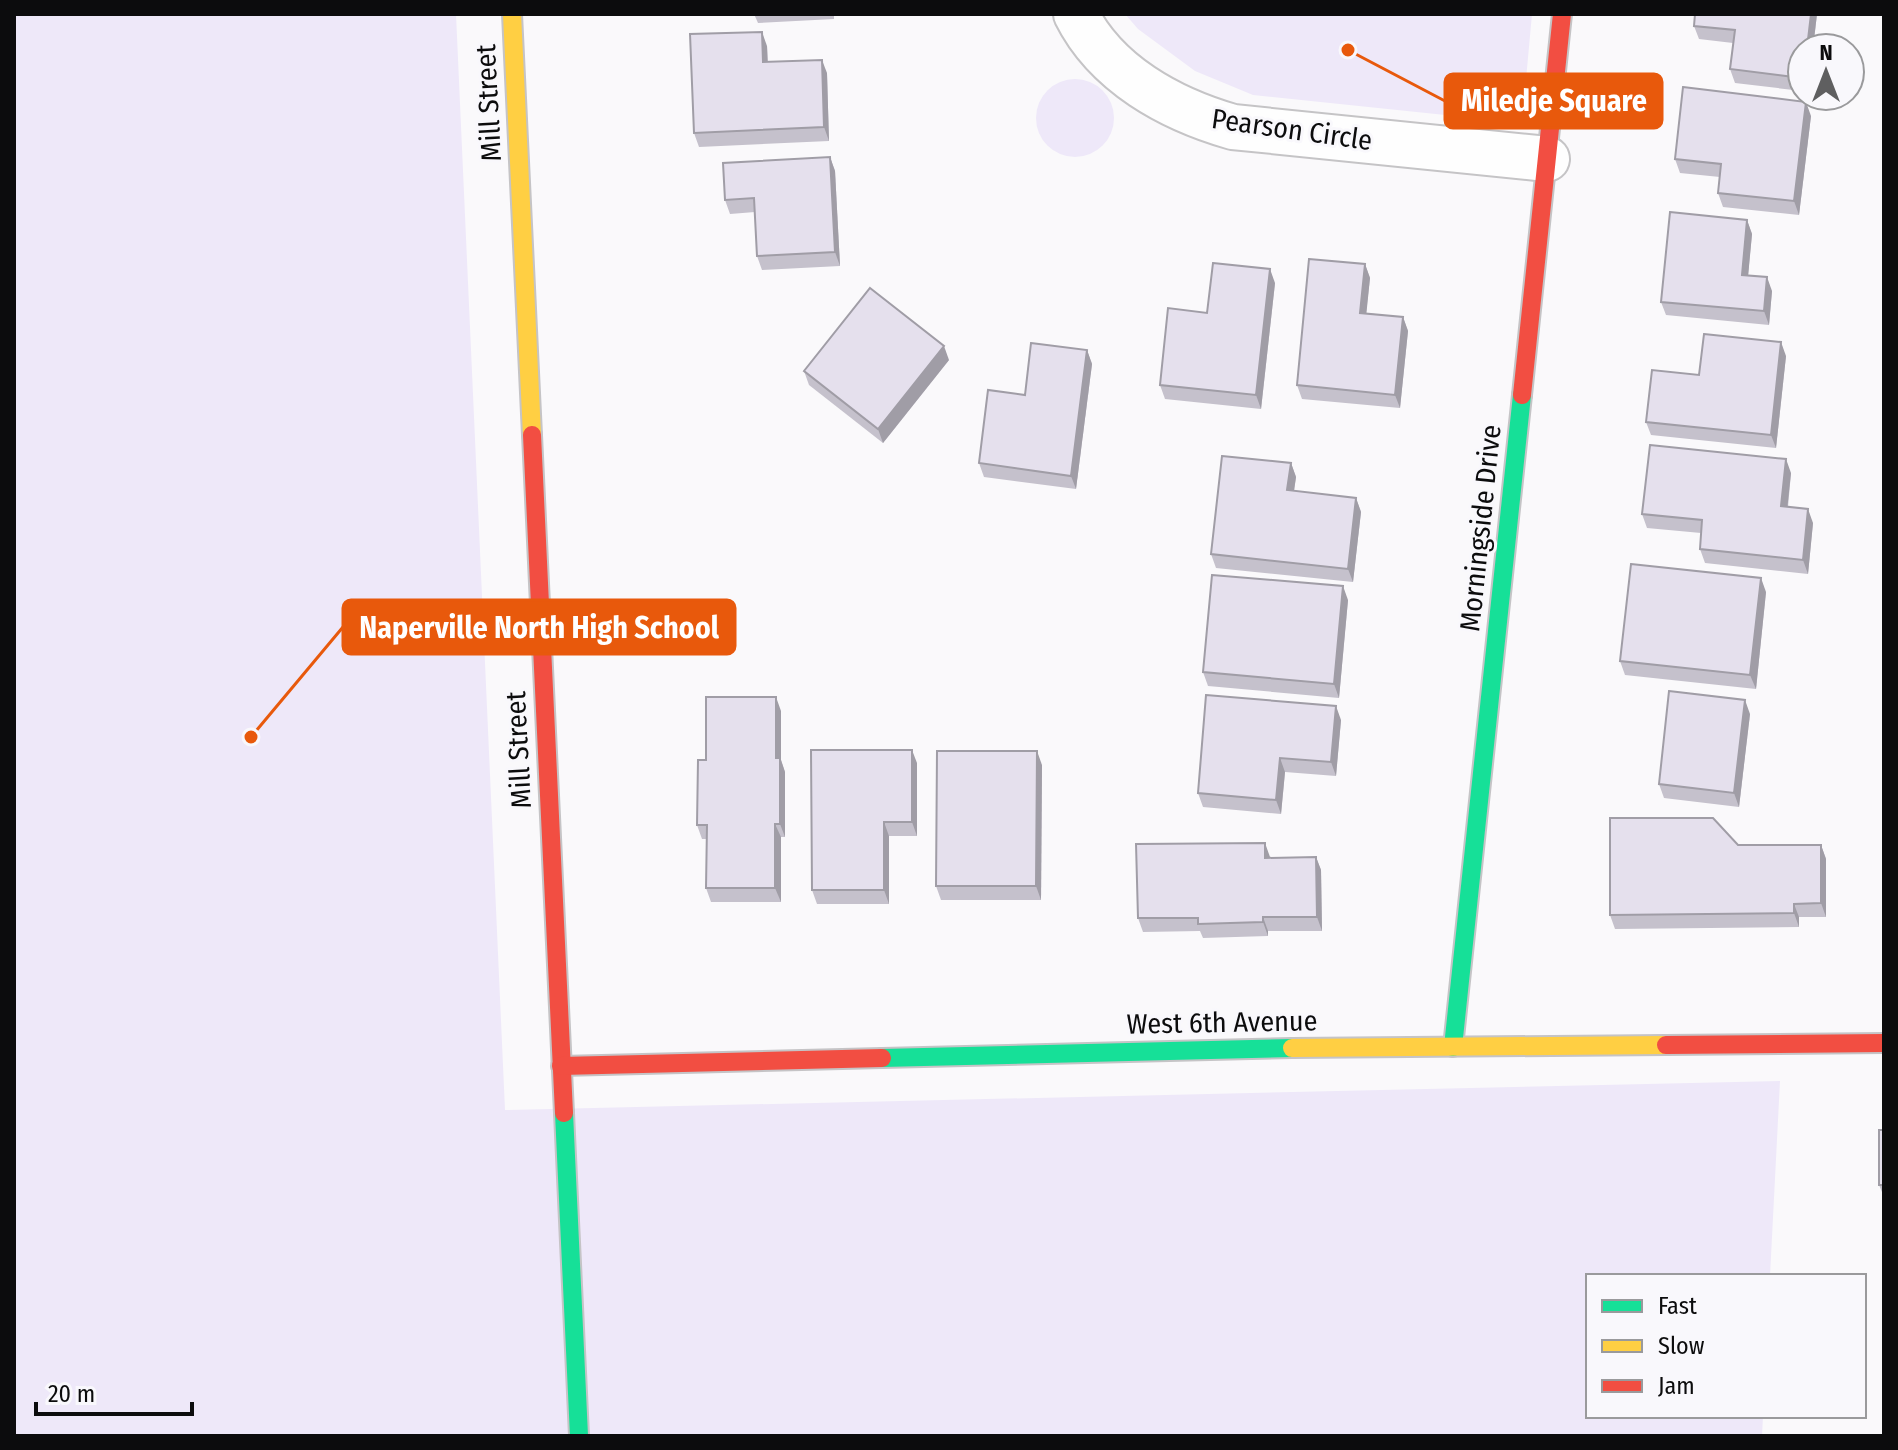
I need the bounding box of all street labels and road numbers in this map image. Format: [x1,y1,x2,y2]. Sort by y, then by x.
street label: Mill Street [469,43,508,162]
street label: Pearson Circle [1209,102,1374,157]
street label: Morningside Drive [1453,423,1508,633]
street label: Mill Street [499,690,538,809]
street label: West 6th Avenue [1126,1004,1318,1041]

